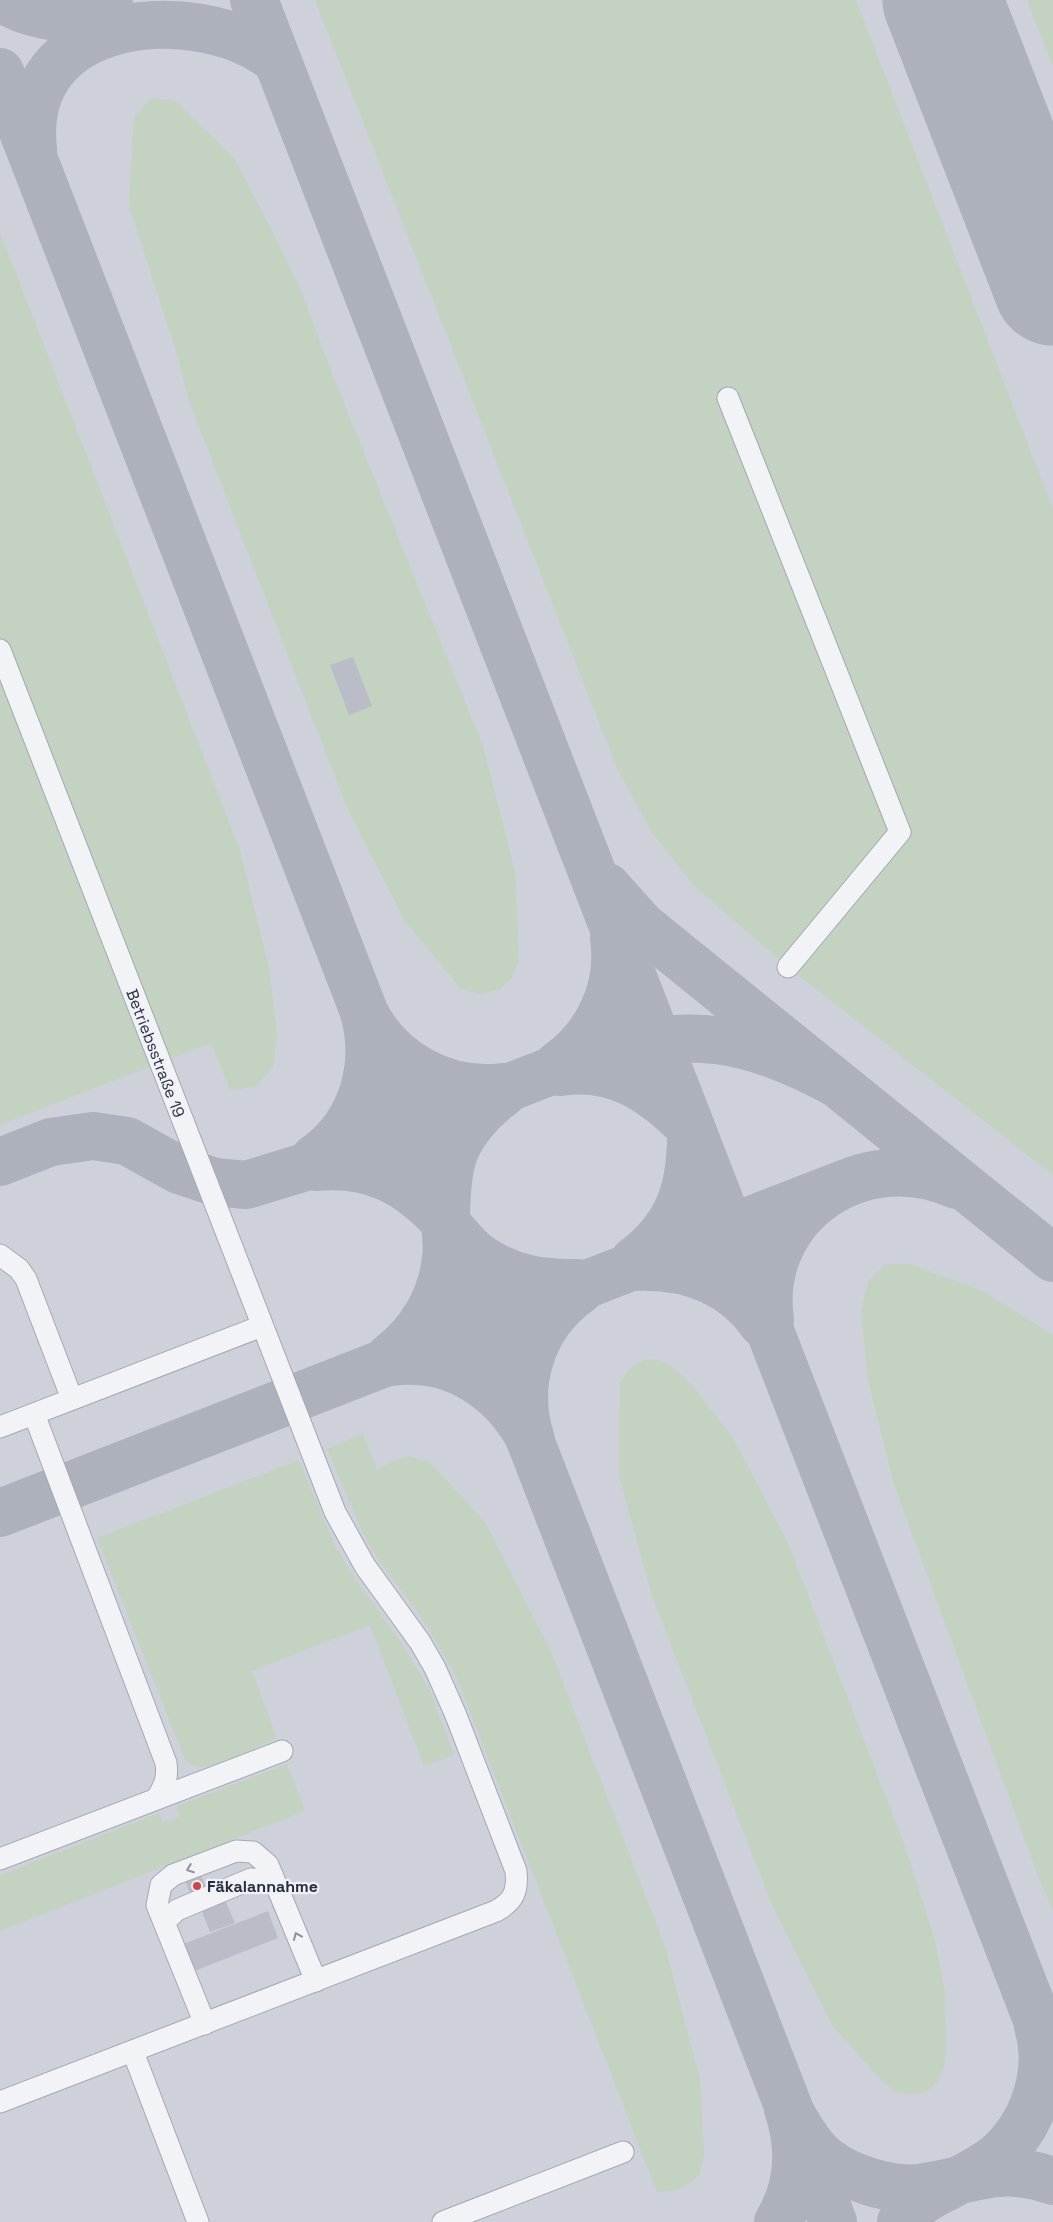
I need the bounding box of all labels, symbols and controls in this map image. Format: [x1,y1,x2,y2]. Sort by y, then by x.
street label: Betriebsstraße 19 [121,986,190,1120]
one-way arrow [186,1862,195,1873]
place label: Fäkalannahme [207,1876,318,1897]
marker: Fäkalannahme [191,1880,203,1892]
one-way arrow [293,1932,303,1941]

